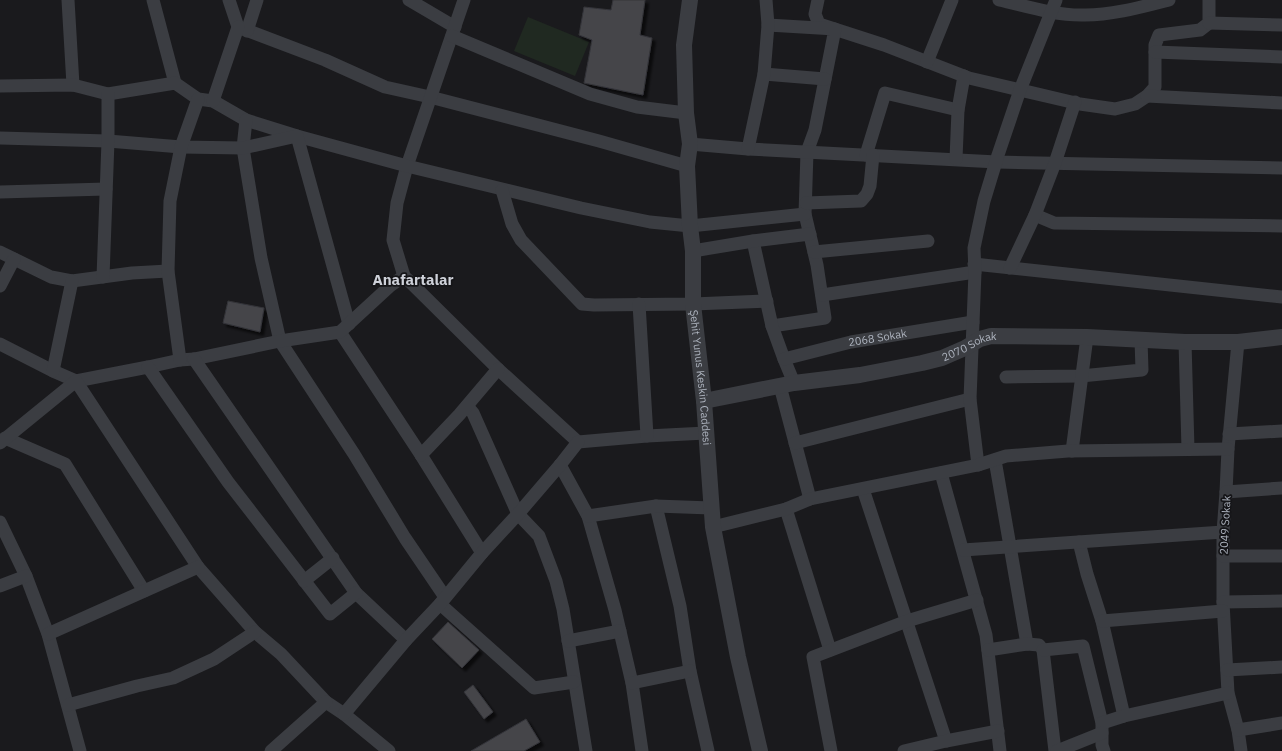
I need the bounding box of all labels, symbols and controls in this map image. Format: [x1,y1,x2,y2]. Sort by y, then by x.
district label: Anafartalar [372,270,454,289]
street label: Şehit Yunus Keskin Caddesi [687,309,714,446]
street label: 2068 Sokak [847,326,908,349]
street label: 2070 Sokak [940,329,997,364]
street label: 2049 Sokak [1216,495,1234,555]

